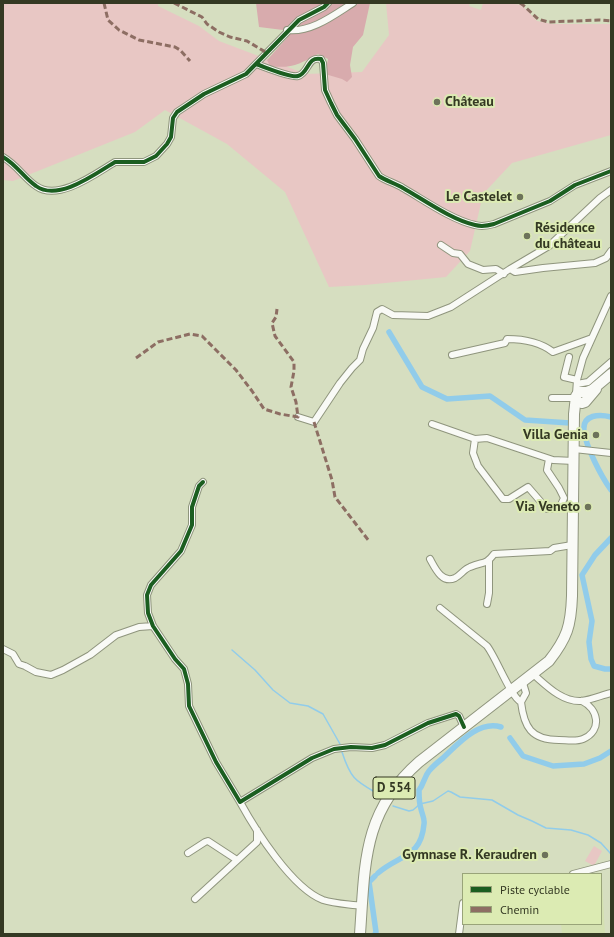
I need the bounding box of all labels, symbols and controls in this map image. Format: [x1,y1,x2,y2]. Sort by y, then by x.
place label: Château [445,94,494,110]
marker: Château [432,97,442,107]
place label: Le Castelet [446,189,512,205]
marker: Le Castelet [515,192,525,202]
place label: Résidence du château [535,220,601,252]
marker: Résidence du château [522,231,532,241]
place label: Villa Genia [523,427,588,443]
marker: Villa Genia [591,430,601,440]
place label: Via Veneto [516,499,580,515]
marker: Via Veneto [583,502,593,512]
road number: D 554 [373,777,415,799]
place label: Gymnase R. Keraudren [402,847,537,863]
marker: Gymnase R. Keraudren [540,850,550,860]
legend [462,873,602,925]
text: Piste cyclable [500,882,570,897]
text: Chemin [500,902,539,917]

